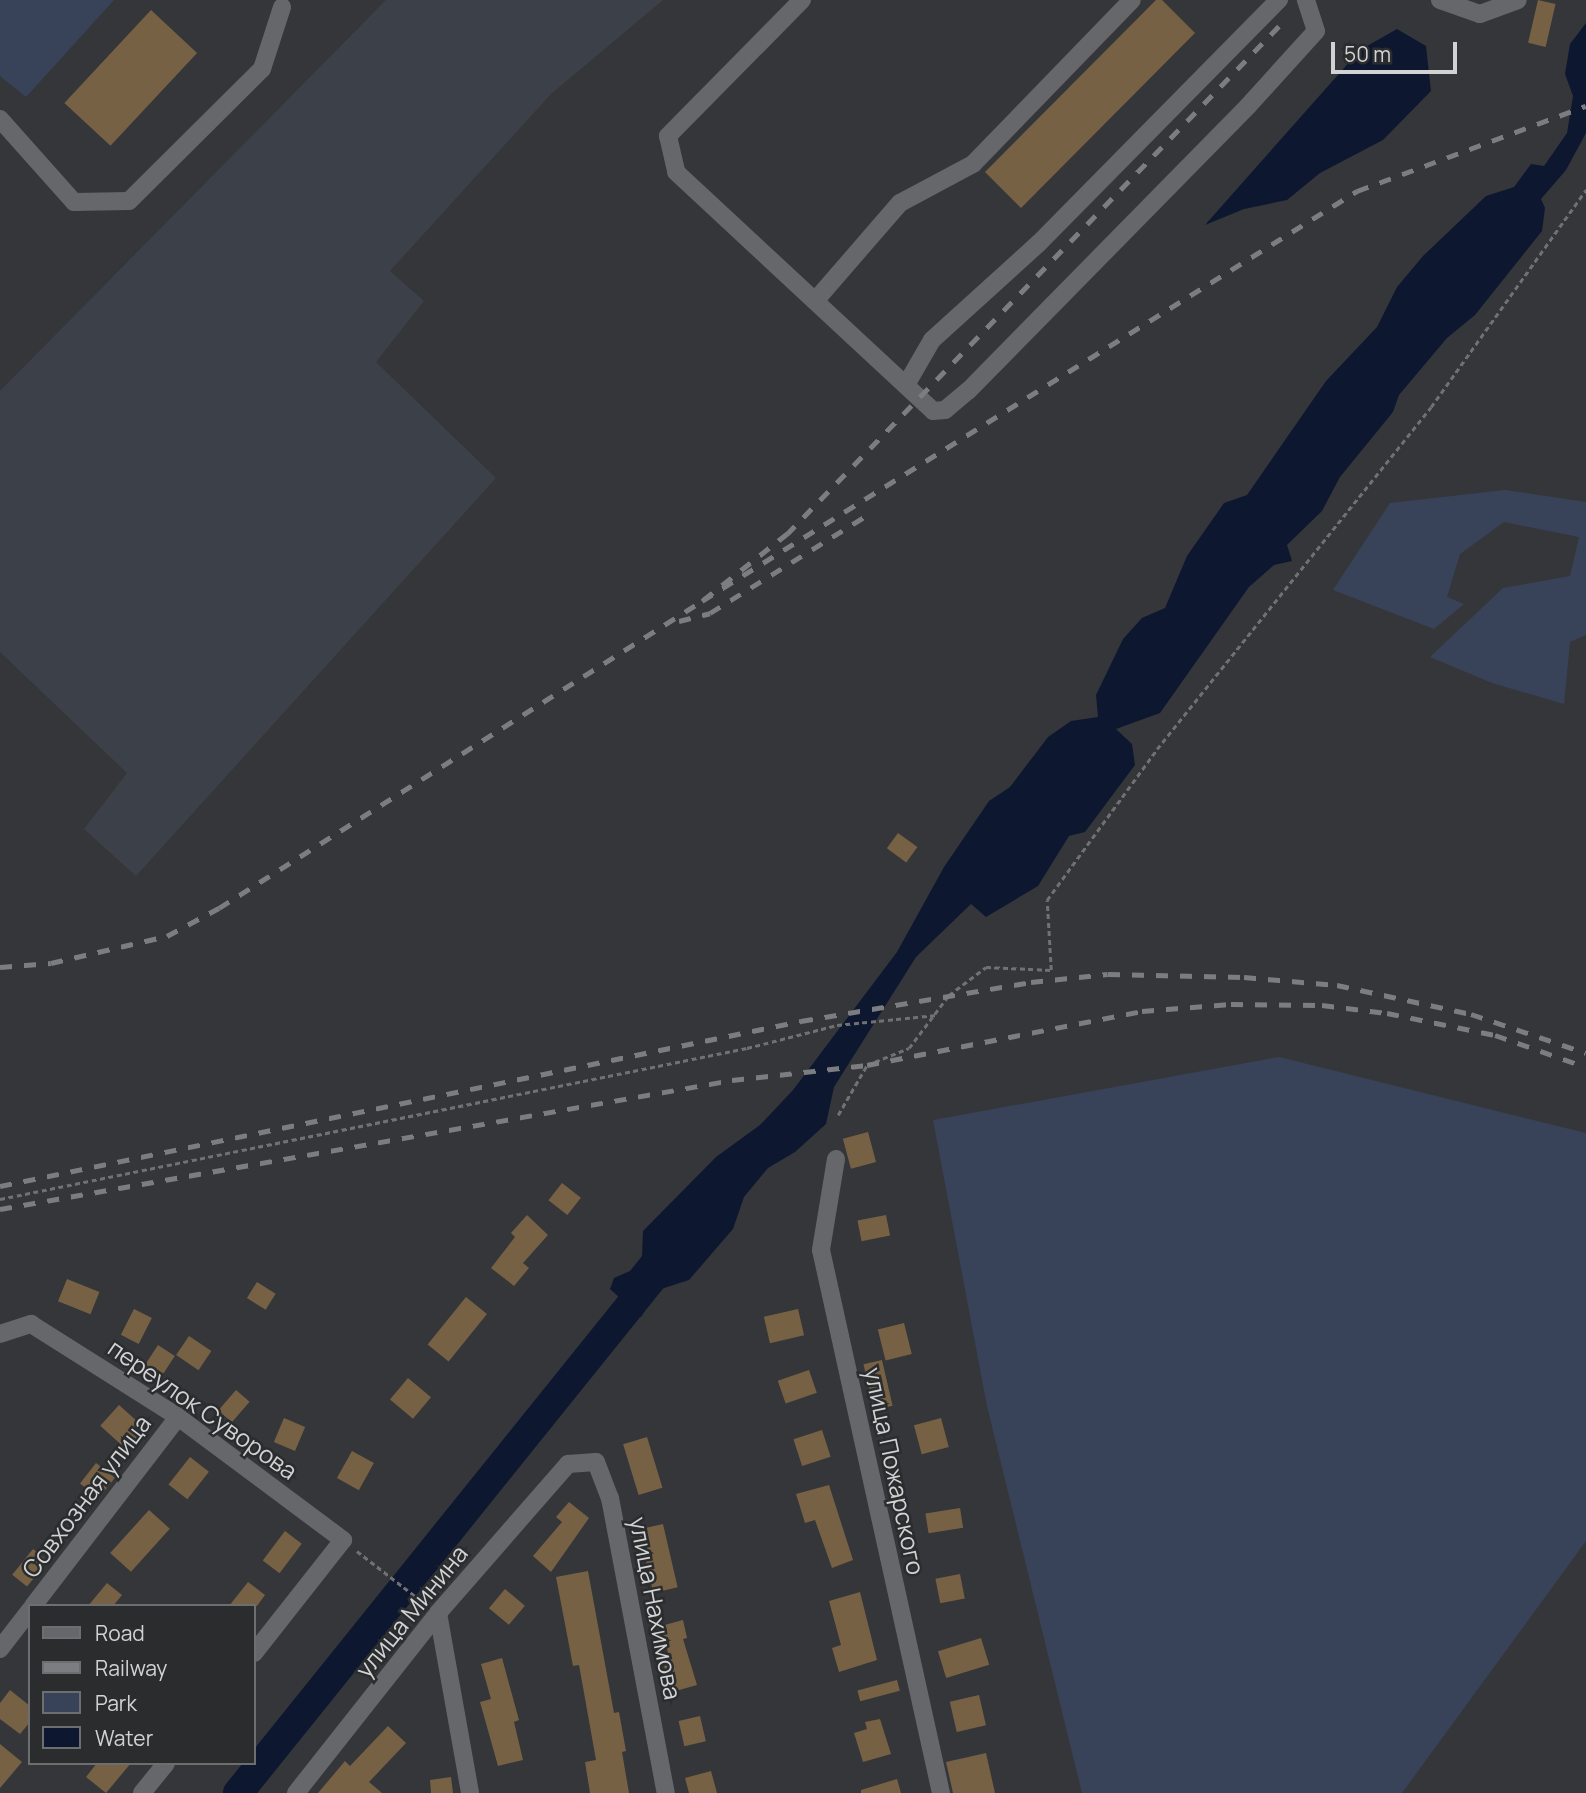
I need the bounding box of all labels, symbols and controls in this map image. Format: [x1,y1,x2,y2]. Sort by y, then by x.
scale bar [1334,28,1460,72]
text: 50 m [1344,40,1391,68]
street label: переулок Суворова [103,1333,303,1485]
street label: улица Пожарского [859,1365,931,1577]
street label: Совхозная улица [16,1409,156,1583]
street label: улица Нахимова [624,1514,688,1702]
street label: улица Минина [349,1539,473,1683]
legend [28,1604,256,1765]
text: Road [95,1619,145,1647]
text: Railway [95,1654,167,1682]
text: Park [95,1689,137,1717]
text: Water [95,1724,153,1752]

